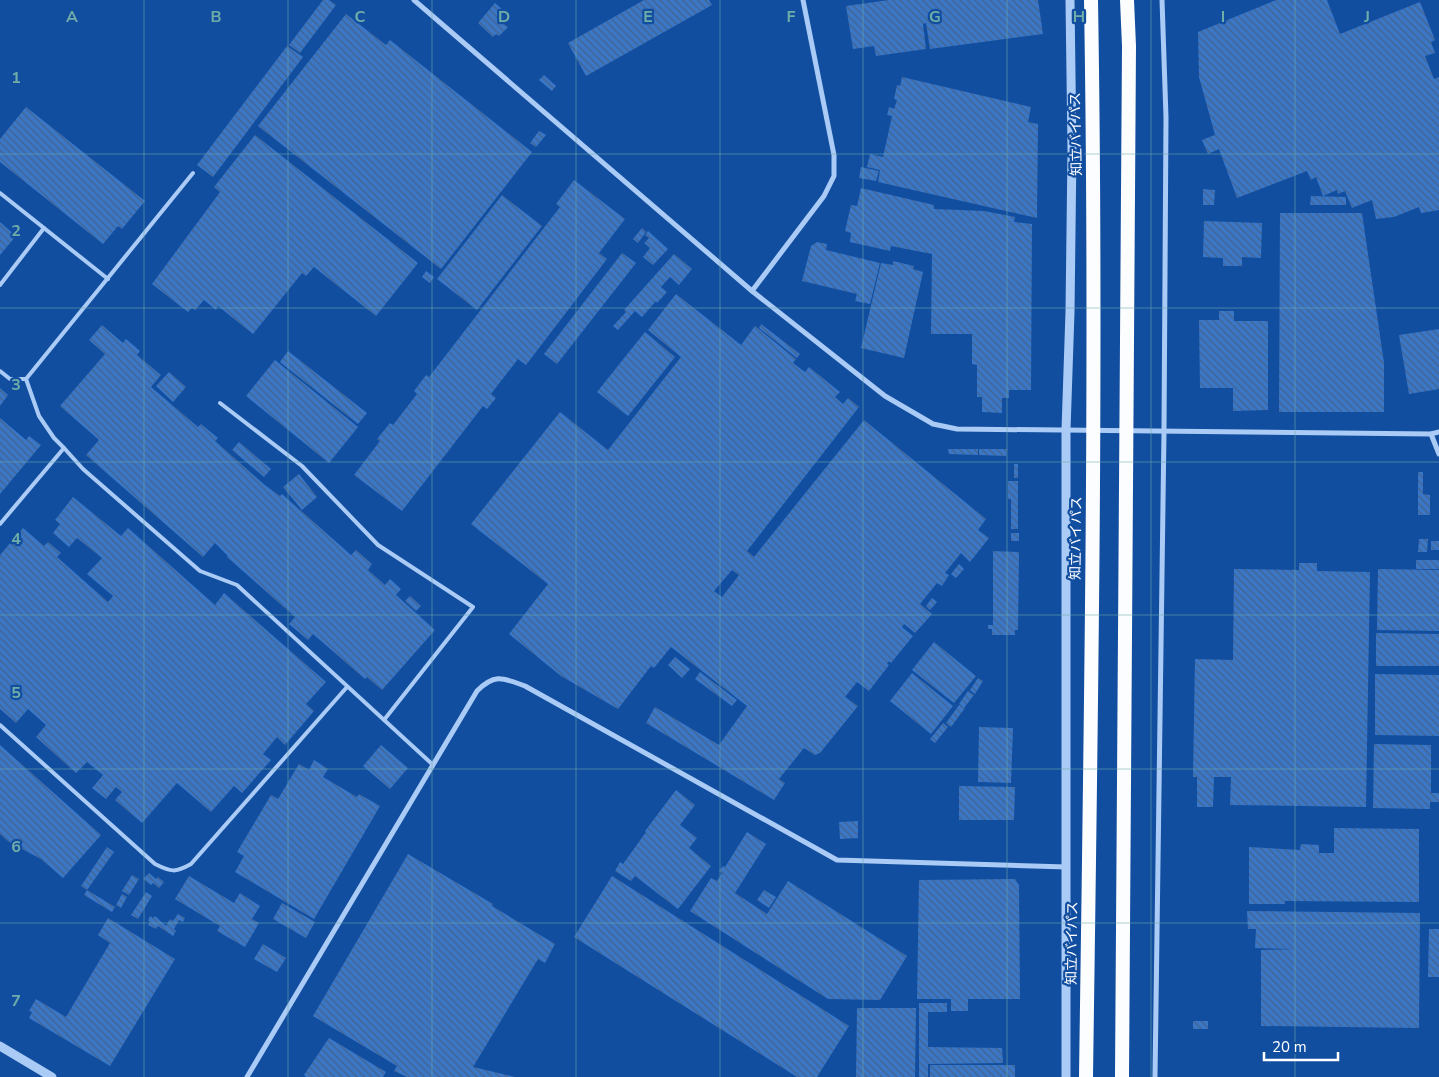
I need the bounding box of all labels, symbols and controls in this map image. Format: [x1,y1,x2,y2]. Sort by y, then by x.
text: A [66,6,78,28]
text: B [210,6,222,28]
text: C [355,6,366,28]
text: D [498,6,510,28]
text: E [643,6,653,28]
text: F [787,6,796,28]
text: G [929,6,941,28]
text: H [1073,6,1085,28]
text: I [1221,6,1225,28]
text: J [1363,6,1370,28]
text: 1 [11,67,21,89]
street label: 知立バイパス [1066,92,1086,176]
text: 2 [11,220,21,242]
text: 3 [11,374,21,396]
street label: 知立バイパス [1066,496,1086,580]
text: 4 [11,528,21,550]
text: 5 [11,682,21,704]
text: 6 [11,836,21,858]
street label: 知立バイパス [1062,901,1082,985]
text: 7 [11,990,21,1012]
scale bar [1264,1030,1338,1062]
text: 20 m [1272,1037,1307,1057]

